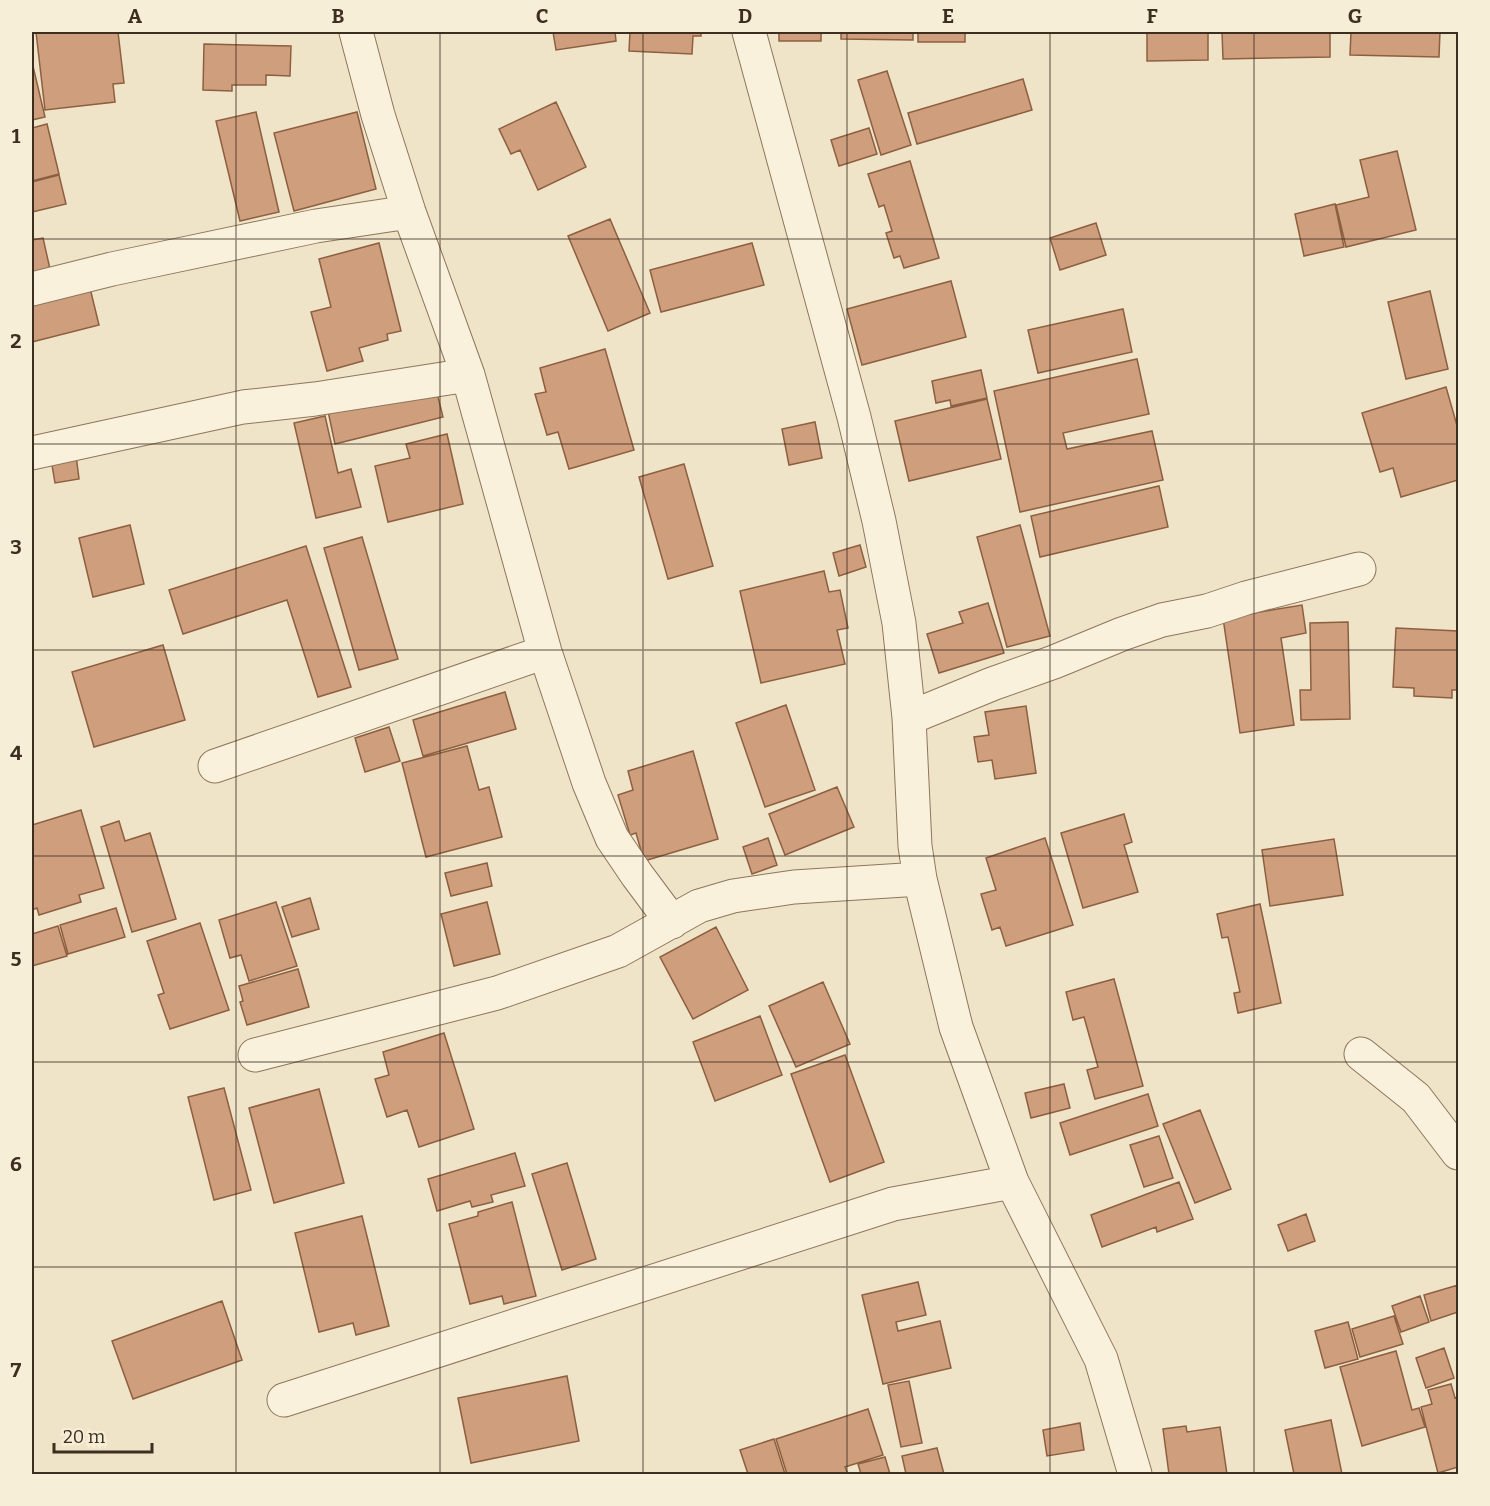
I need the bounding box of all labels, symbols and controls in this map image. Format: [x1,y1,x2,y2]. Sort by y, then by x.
text: A [128,4,143,28]
text: B [332,4,345,28]
text: C [536,4,548,28]
text: D [738,4,752,28]
text: E [942,4,954,28]
text: F [1146,4,1158,28]
text: G [1348,4,1362,28]
text: 1 [12,124,21,148]
text: 2 [10,329,22,353]
text: 3 [10,535,22,559]
text: 4 [10,741,22,765]
text: 5 [11,947,22,971]
text: 6 [10,1152,22,1176]
text: 7 [11,1358,22,1382]
scale bar [54,1416,152,1454]
text: 20 m [63,1426,105,1448]

